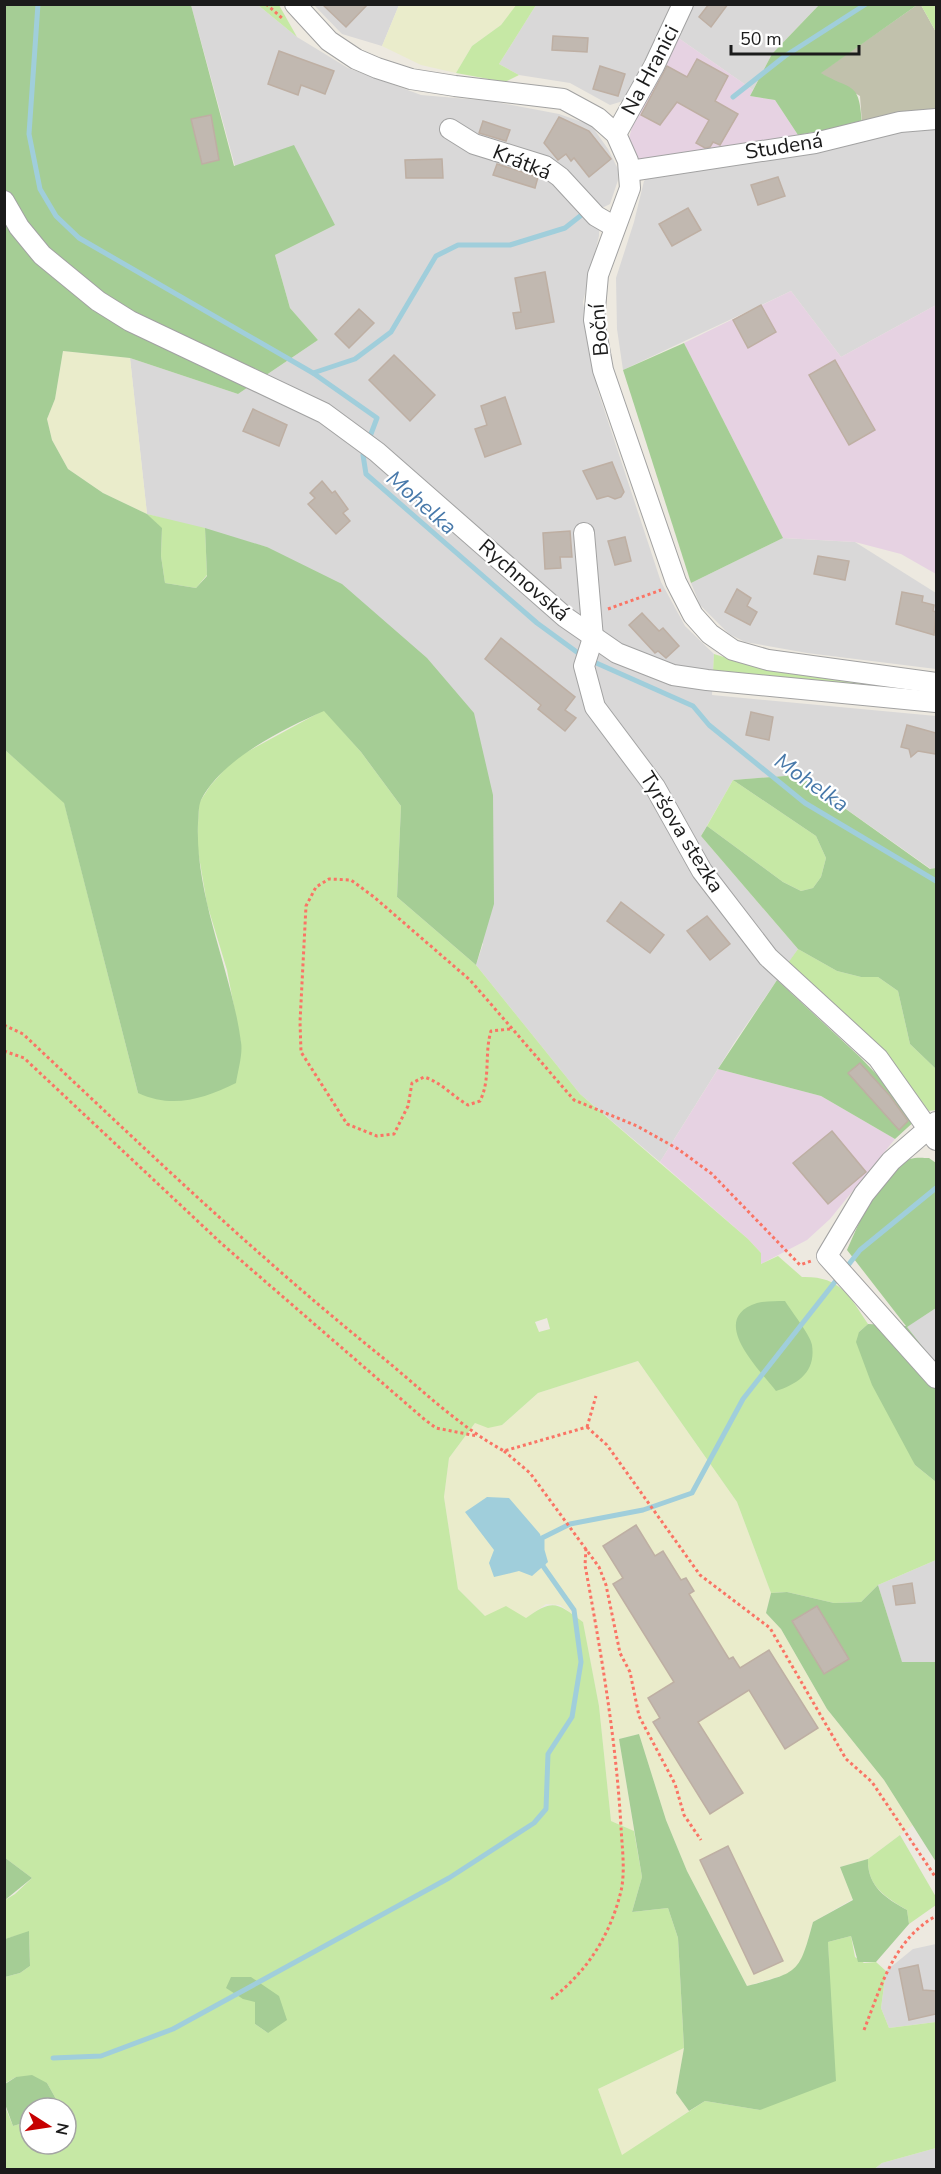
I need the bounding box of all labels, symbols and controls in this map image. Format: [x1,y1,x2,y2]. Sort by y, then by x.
scale bar [731,18,858,56]
street label: Na Hranici [615,20,685,120]
text: 50 m [740,27,782,51]
street label: Studená [743,126,825,166]
street label: Krátká [489,138,555,186]
street label: Boční [583,302,615,357]
water label: Mohelka [380,464,463,542]
street label: Rychnovská [473,533,575,627]
water label: Mohelka [768,746,855,819]
street label: Tyršova stezka [634,766,730,898]
north arrow [18,2096,78,2156]
text: N [50,2121,74,2137]

